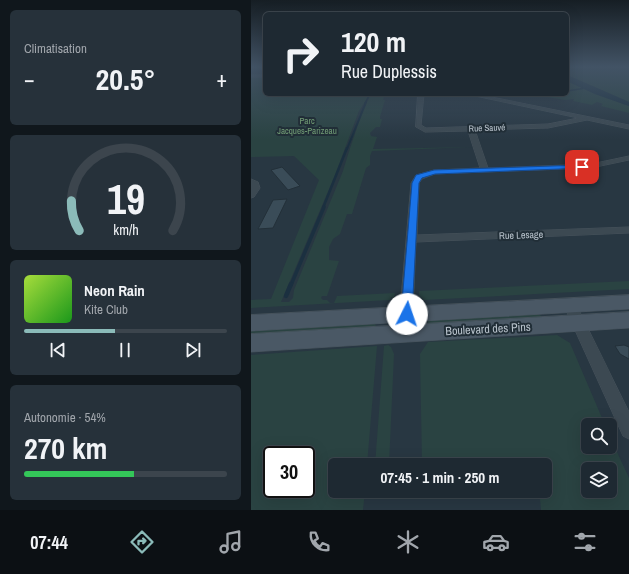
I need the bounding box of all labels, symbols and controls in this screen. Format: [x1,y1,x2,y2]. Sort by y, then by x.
text: 120 m [341,23,406,61]
icon: right [275,28,327,80]
text: Climatisation [24,40,87,57]
text: 20.5° [96,59,155,99]
text: Rue Duplessis [341,59,437,84]
text: − [24,64,35,94]
text: + [216,64,227,94]
park label: Parc Jacques-Parizeau [277,115,337,137]
street label: Rue Sauvé [469,121,505,135]
pin [565,150,599,184]
icon: arrive [571,156,593,178]
text: 19 [107,170,144,226]
text: km/h [113,219,138,238]
street label: Rue Lesage [499,228,544,242]
text: Neon Rain [84,280,145,301]
position arrow [386,293,428,335]
text: Kite Club [84,301,128,318]
street label: Boulevard des Pins [445,319,531,339]
icon: previous [47,339,69,361]
icon: pause [114,339,136,361]
icon: next [182,339,204,361]
text: Autonomie · 54% [24,409,106,426]
map controls [581,418,617,498]
button: search [581,418,617,454]
text: 270 km [24,428,107,468]
speed limit sign: 30 [263,446,315,498]
button: layers [581,462,617,498]
text: 07:45 · 1 min · 250 m [381,467,499,488]
icon: directions [128,528,156,556]
icon: music [217,528,245,556]
icon: phone [305,528,333,556]
icon: climate [394,528,422,556]
icon: car [482,528,510,556]
icon: filters [571,528,599,556]
text: 07:44 [30,530,68,555]

